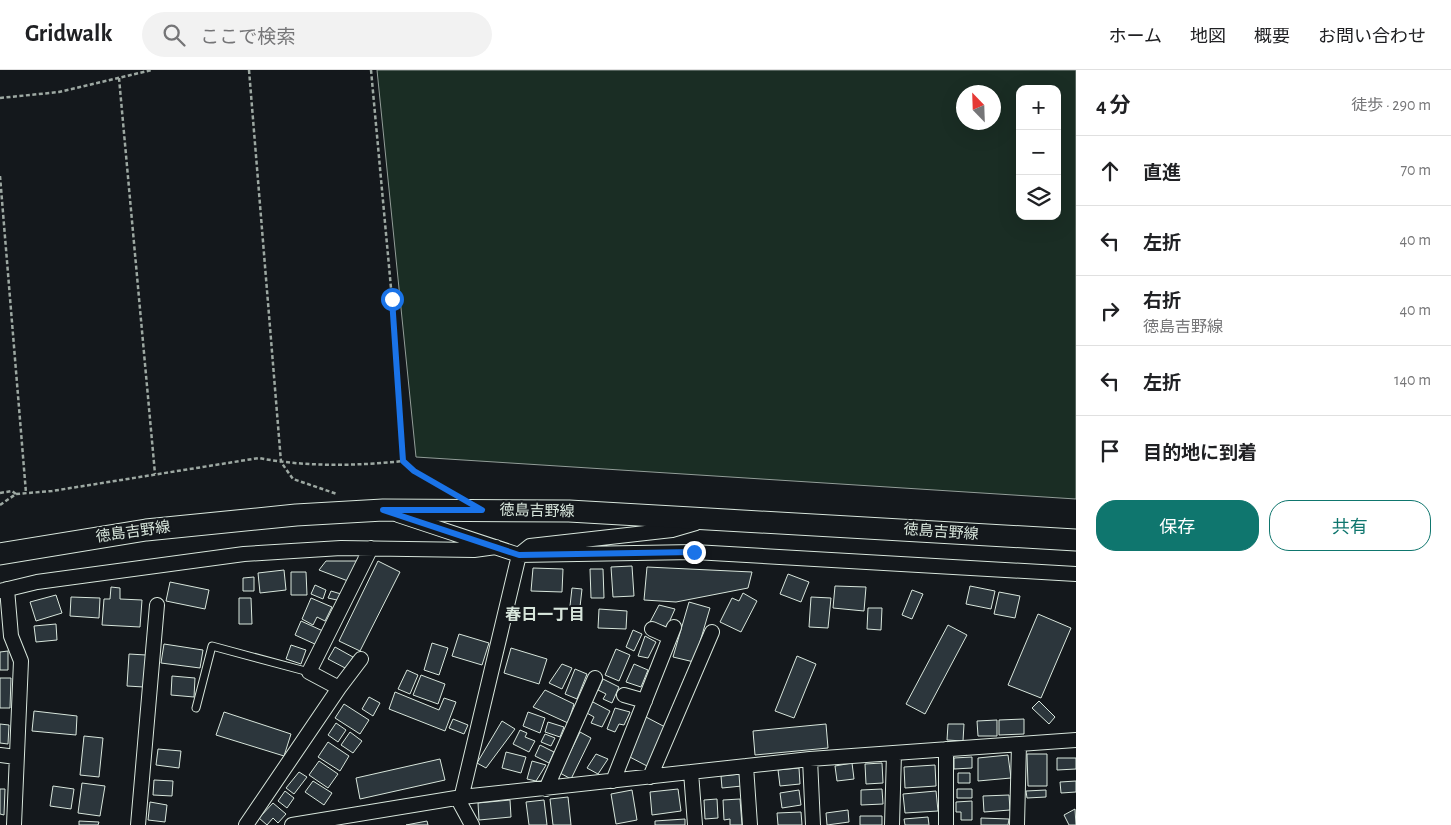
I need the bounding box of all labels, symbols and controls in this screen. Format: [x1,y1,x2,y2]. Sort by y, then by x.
search box [142,12,492,57]
icon: search [160,21,188,49]
text: Gridwalk [25,22,112,46]
text: ここで検索 [200,28,295,47]
text: ホーム [1109,28,1162,46]
text: 地図 [1190,28,1226,46]
text: 概要 [1254,28,1290,46]
text: お問い合わせ [1318,28,1426,46]
north arrow [956,85,1001,130]
map controls [1016,85,1061,220]
button: + [1016,85,1061,130]
text: 4 分 [1096,95,1131,116]
text: 徒歩 · 290 m [1351,97,1431,113]
button: − [1016,130,1061,175]
icon: ahead [1096,157,1124,185]
text: 70 m [1400,162,1431,178]
text: 直進 [1143,164,1181,183]
button: layers [1016,175,1061,220]
icon: left [1096,227,1124,255]
text: 40 m [1399,232,1431,248]
text: 左折 [1143,234,1181,253]
route start [381,288,404,311]
text: 右折 [1143,292,1181,311]
icon: right [1096,297,1124,325]
text: 40 m [1399,302,1431,318]
text: 徳島吉野線 [1143,319,1223,335]
icon: left [1096,367,1124,395]
text: 140 m [1394,372,1431,388]
text: 左折 [1143,374,1181,393]
icon: arrive [1096,437,1124,465]
text: 目的地に到着 [1143,444,1257,463]
button: 保存 [1096,500,1259,551]
button: 共有 [1269,500,1431,551]
street label: 徳島吉野線 [499,502,575,519]
street label: 徳島吉野線 [95,518,171,545]
street label: 徳島吉野線 [903,521,979,542]
route end [683,541,706,564]
district label: 春日一丁目 [505,606,585,623]

